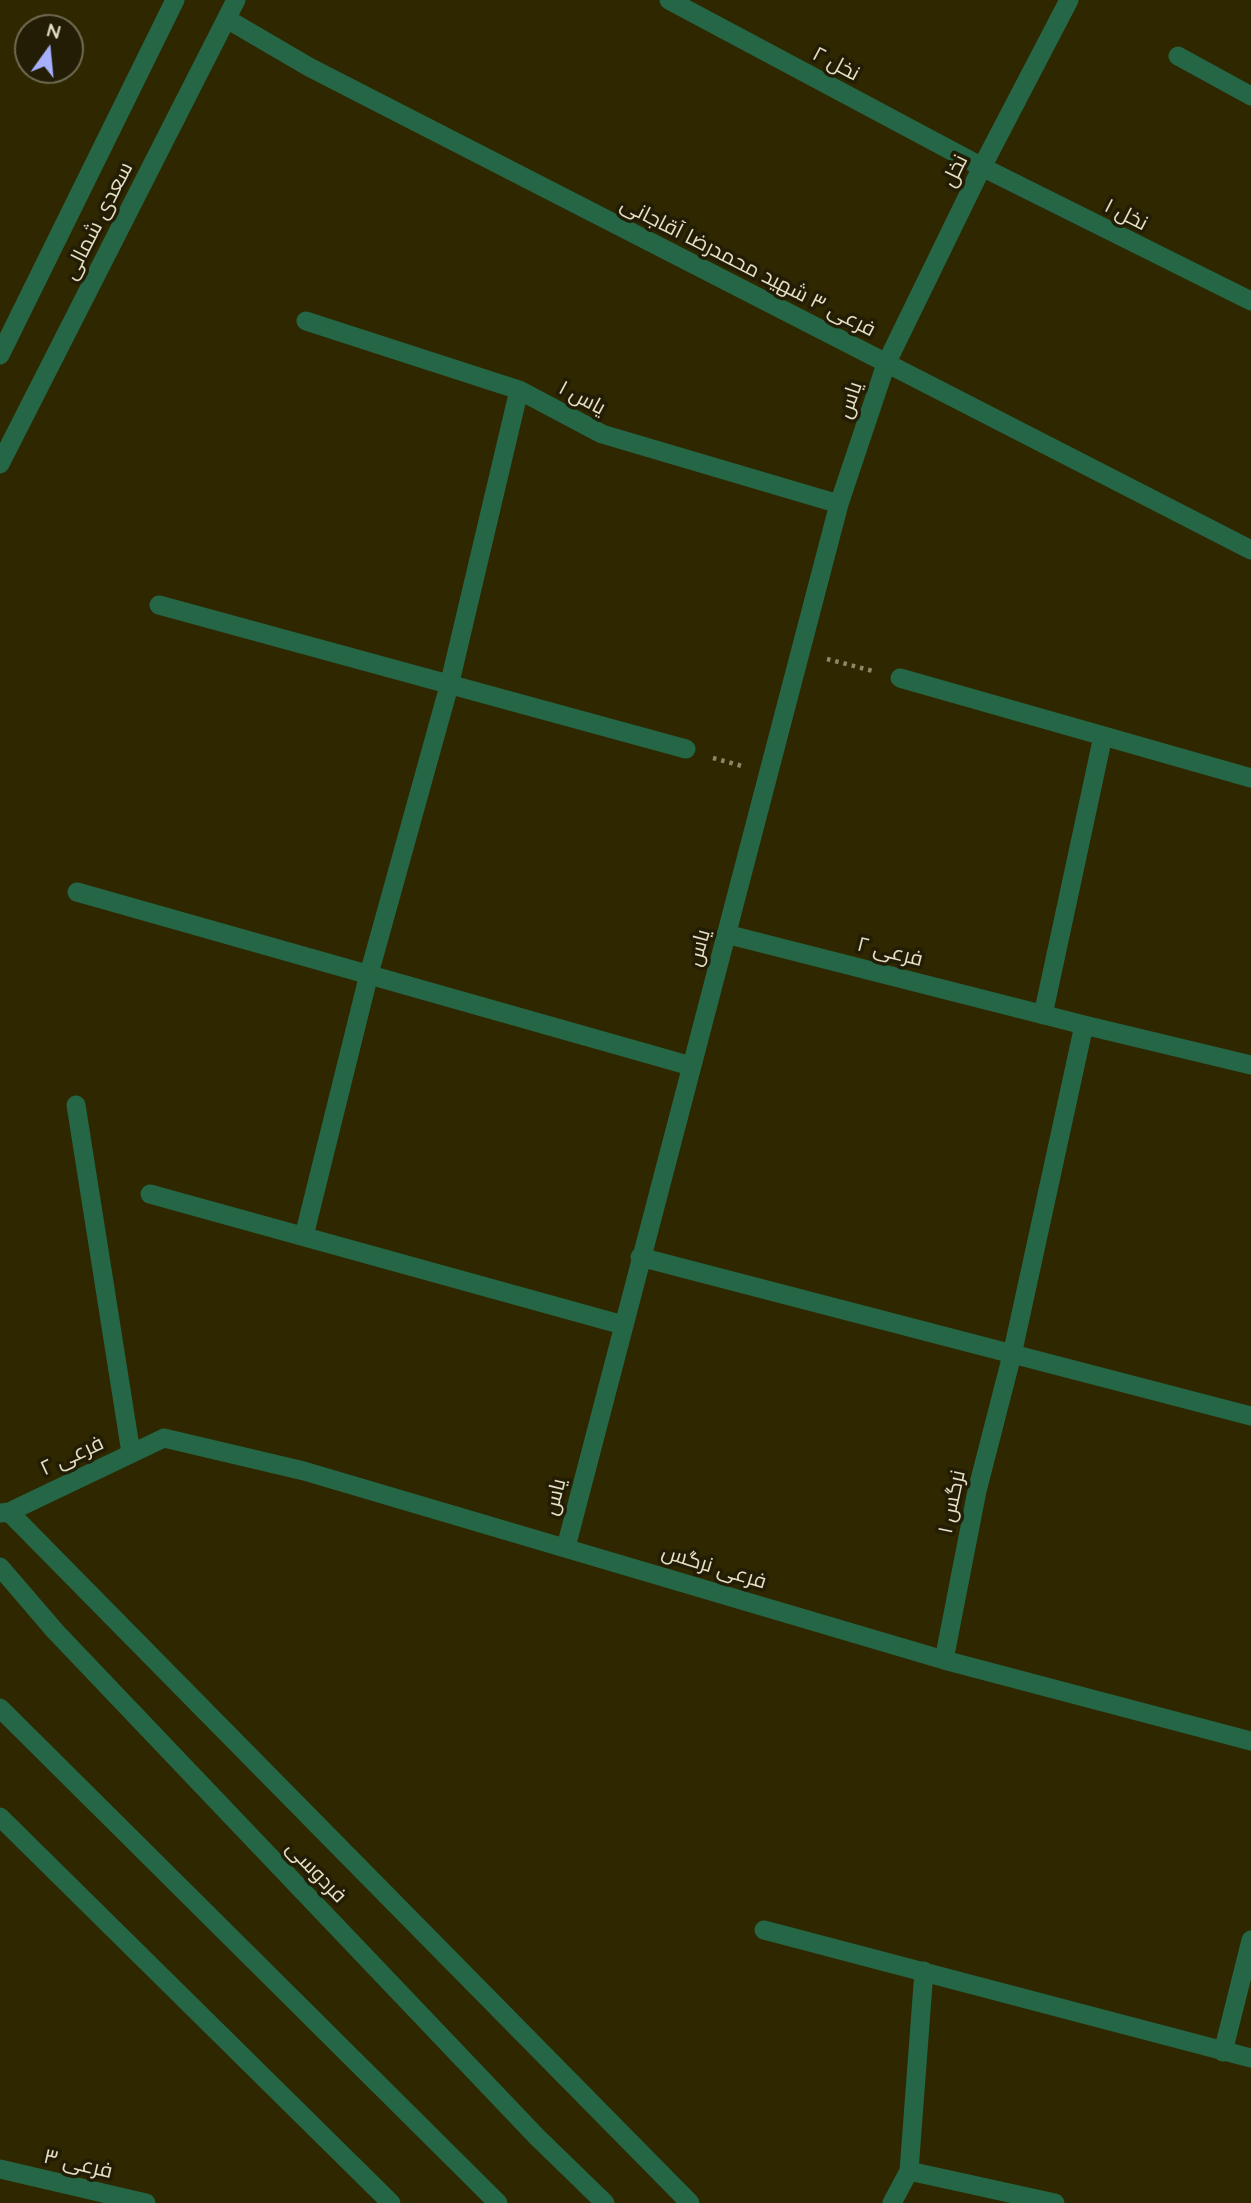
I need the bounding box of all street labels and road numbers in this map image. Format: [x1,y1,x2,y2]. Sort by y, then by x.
street label: نخل ۲ [808,41,864,87]
street label: نخل [936,151,974,191]
street label: سعدی شمالی [58,158,138,284]
street label: فرعی ۳ شهید محمدرضا آقاجانی [616,192,880,342]
street label: نخل ۱ [1100,194,1152,236]
street label: یاس ۱ [554,375,610,421]
street label: یاس [832,378,868,422]
street label: یاس [682,927,716,969]
street label: فرعی ۲ [855,932,925,972]
street label: فرعی ۲ [36,1430,108,1482]
street label: نرگس ۱ [933,1468,971,1536]
street label: یاس [538,1476,572,1518]
street label: فرعی نرگس [659,1539,769,1595]
street label: فردوسی [280,1836,352,1908]
street label: فرعی ۳ [41,2144,115,2184]

